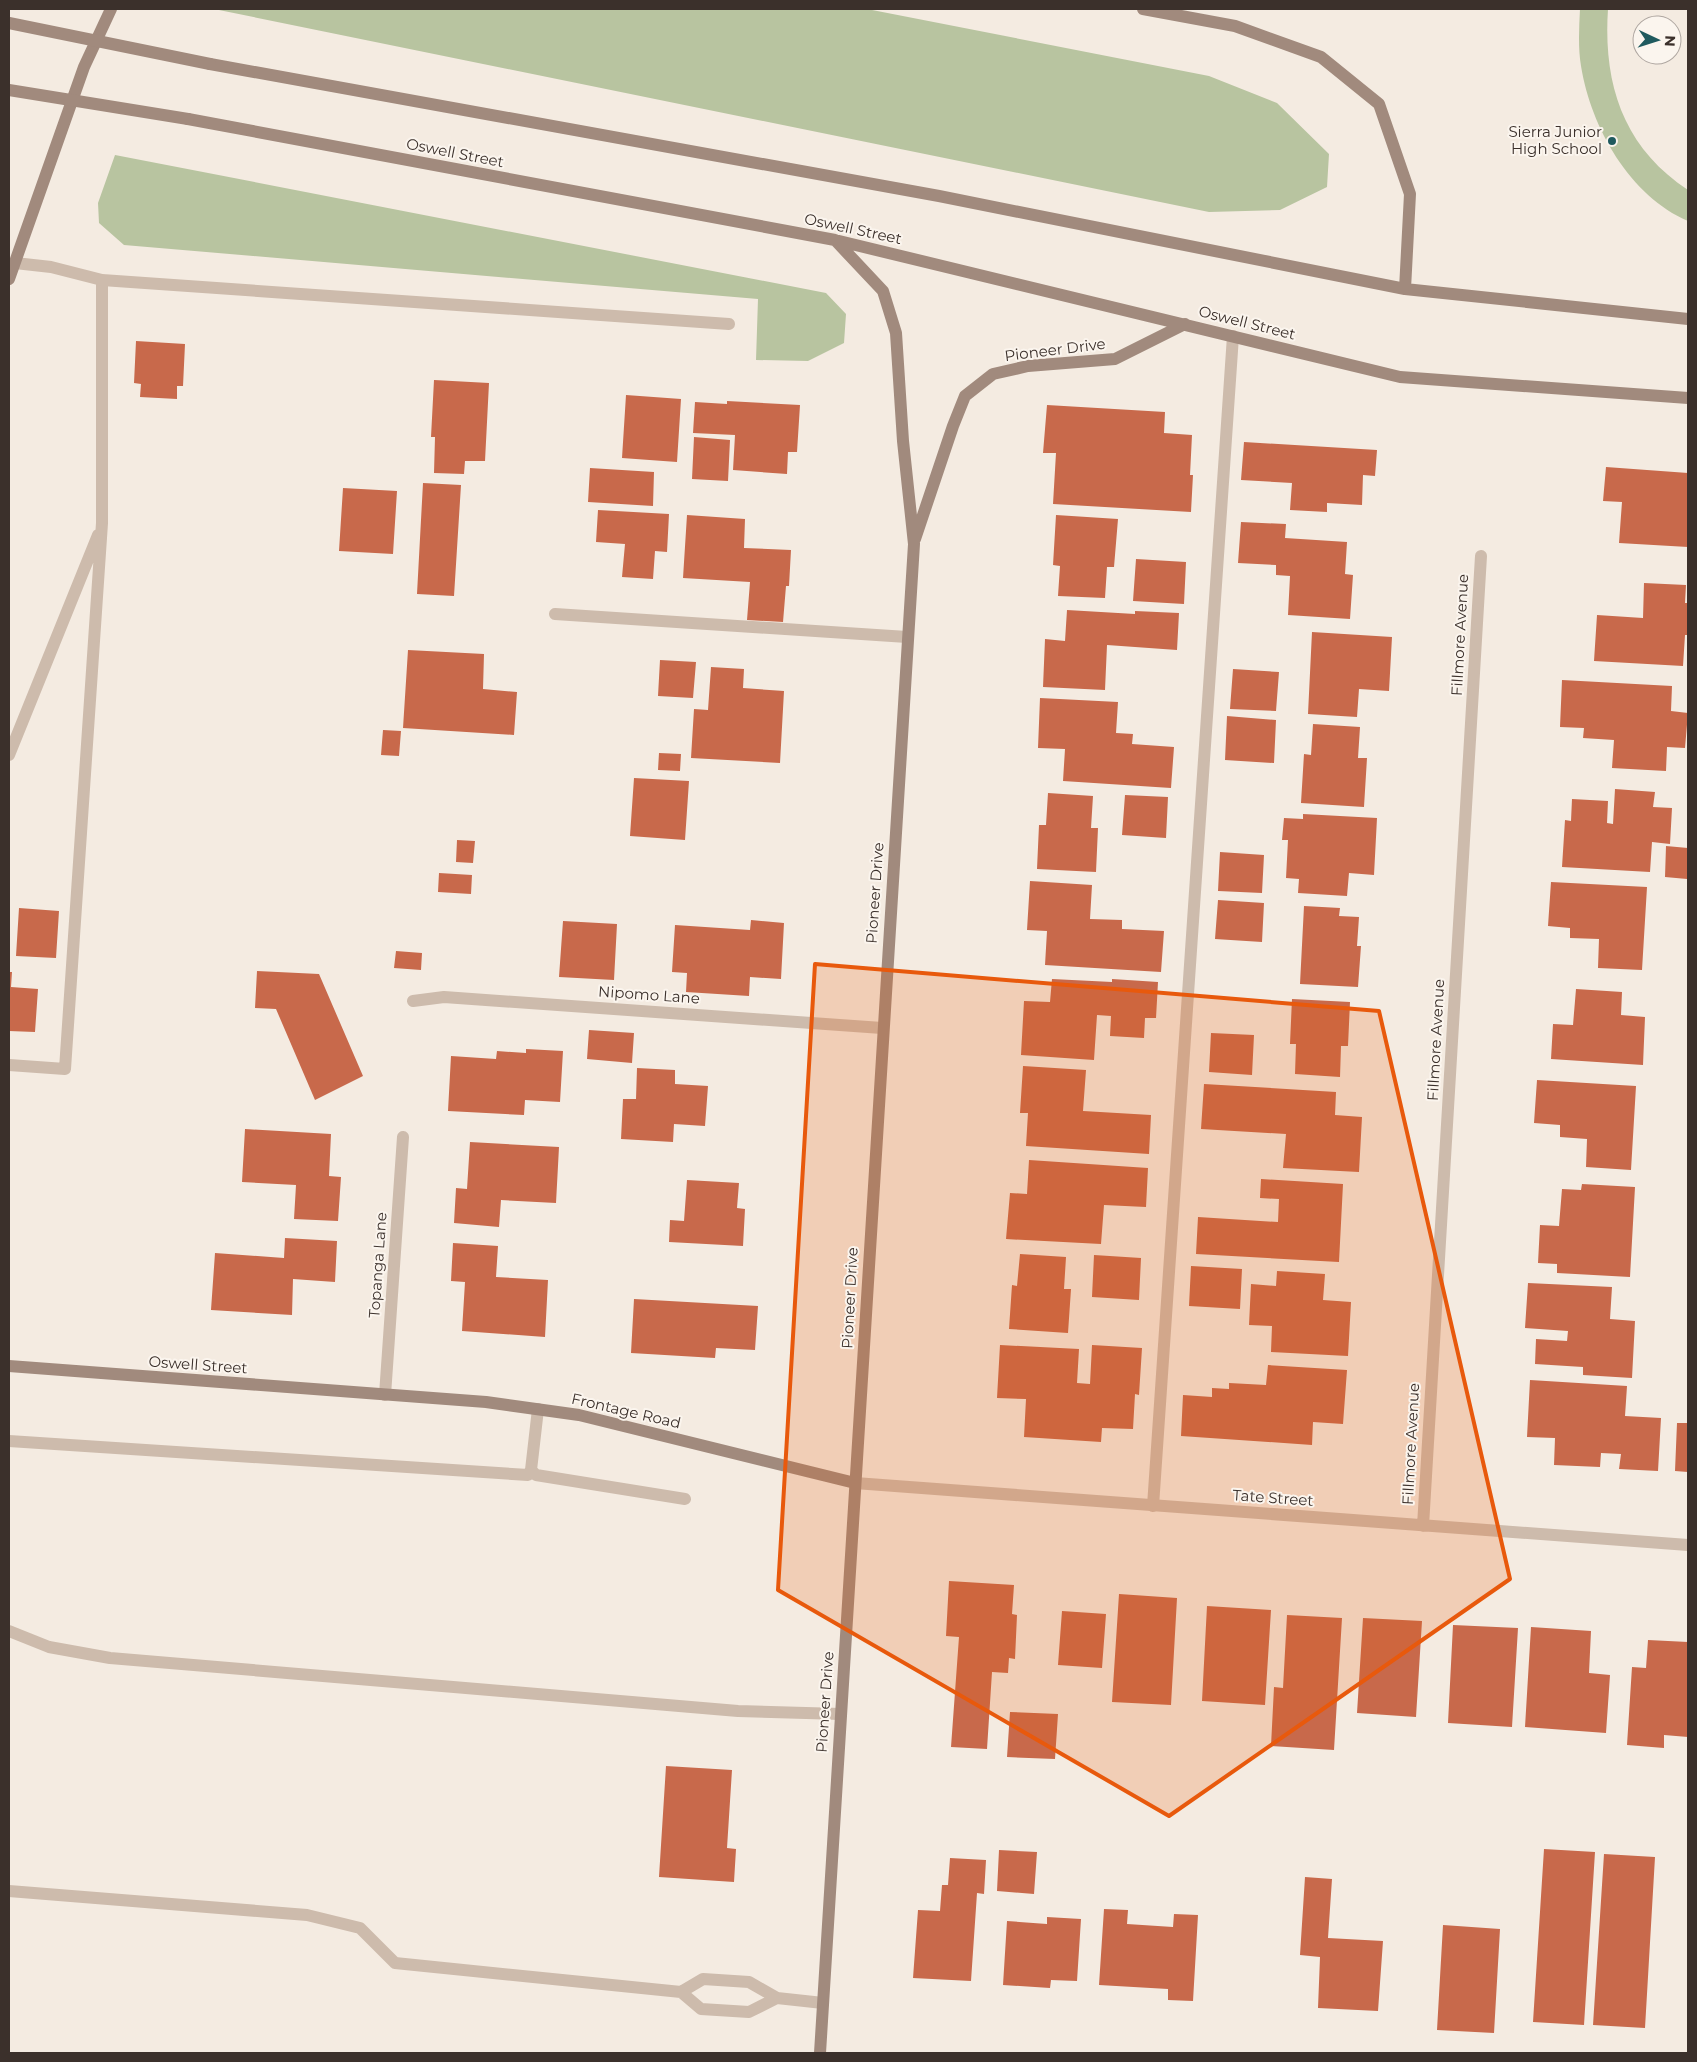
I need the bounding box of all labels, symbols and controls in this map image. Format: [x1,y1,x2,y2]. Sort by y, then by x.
north arrow [1632,15,1682,65]
text: N [1661,35,1679,47]
place label: Sierra Junior High School [1508,122,1602,158]
street label: Oswell Street [405,134,506,171]
marker: Sierra Junior High School [1606,135,1618,147]
street label: Oswell Street [803,209,904,248]
street label: Oswell Street [1197,301,1298,344]
street label: Pioneer Drive [1003,334,1107,365]
street label: Fillmore Avenue [1447,573,1472,697]
street label: Pioneer Drive [861,842,888,944]
street label: Fillmore Avenue [1423,978,1448,1102]
street label: Nipomo Lane [598,981,701,1008]
street label: Topanga Lane [364,1211,391,1319]
street label: Pioneer Drive [837,1247,862,1349]
street label: Oswell Street [148,1352,248,1377]
street label: Fillmore Avenue [1398,1382,1423,1506]
street label: Frontage Road [569,1389,683,1432]
street label: Tate Street [1232,1485,1314,1510]
street label: Pioneer Drive [811,1651,838,1753]

